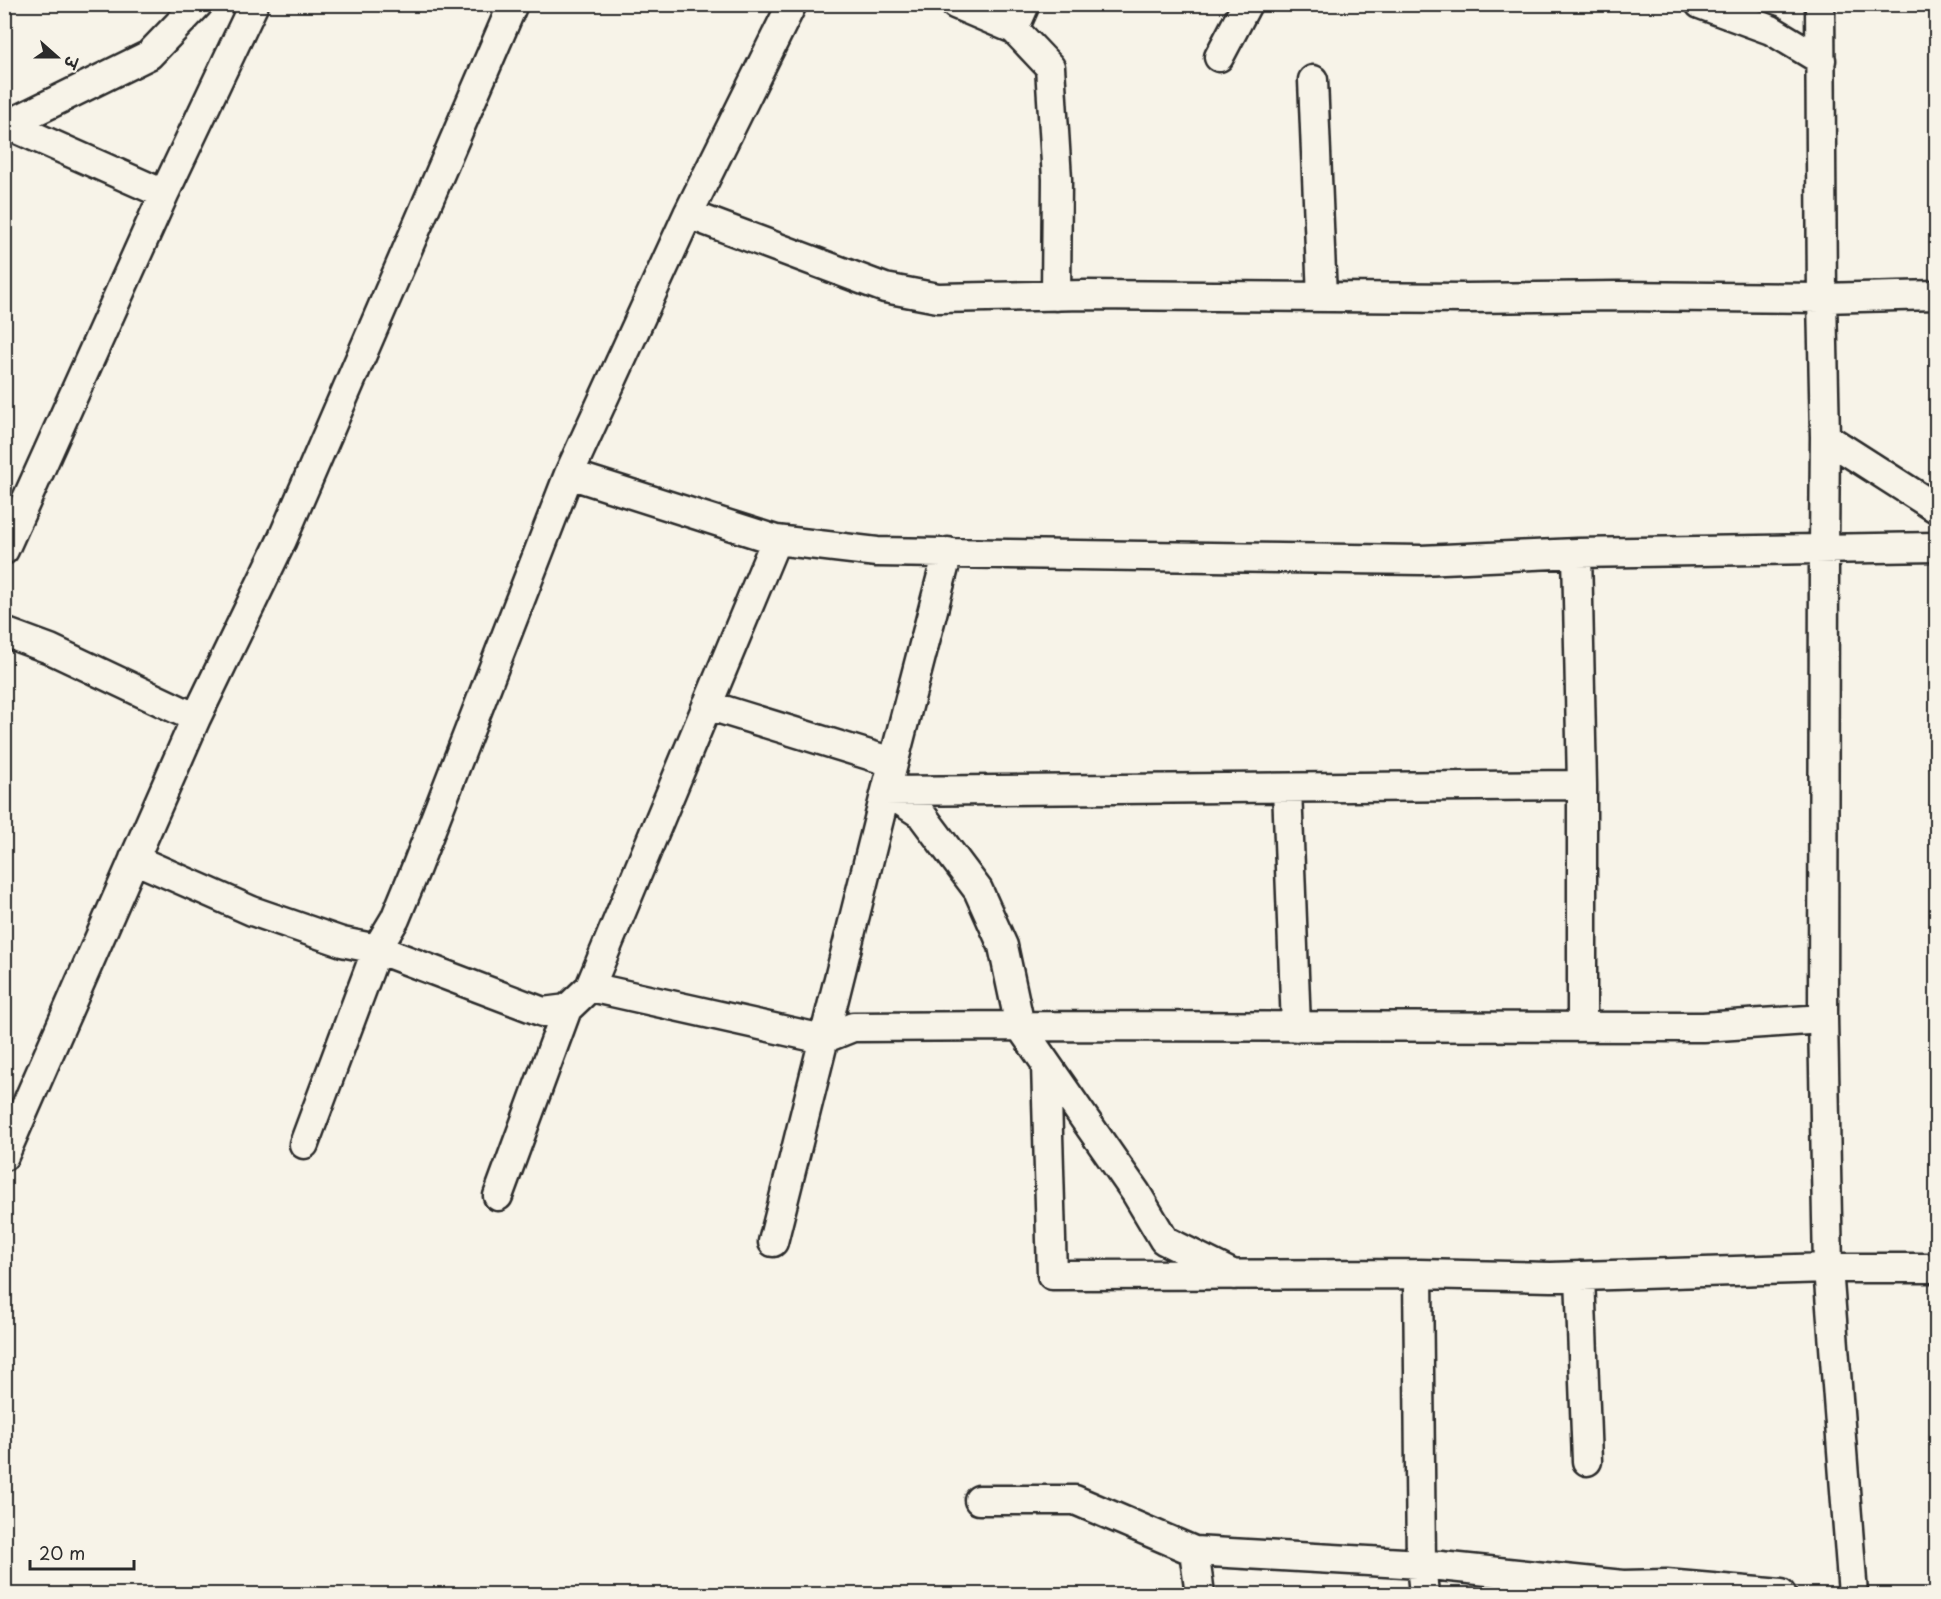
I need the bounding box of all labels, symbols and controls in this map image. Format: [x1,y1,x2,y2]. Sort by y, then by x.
north arrow [27,27,87,87]
text: उ [58,52,86,73]
scale bar [30,1533,134,1571]
text: 20 m [39,1539,85,1566]

